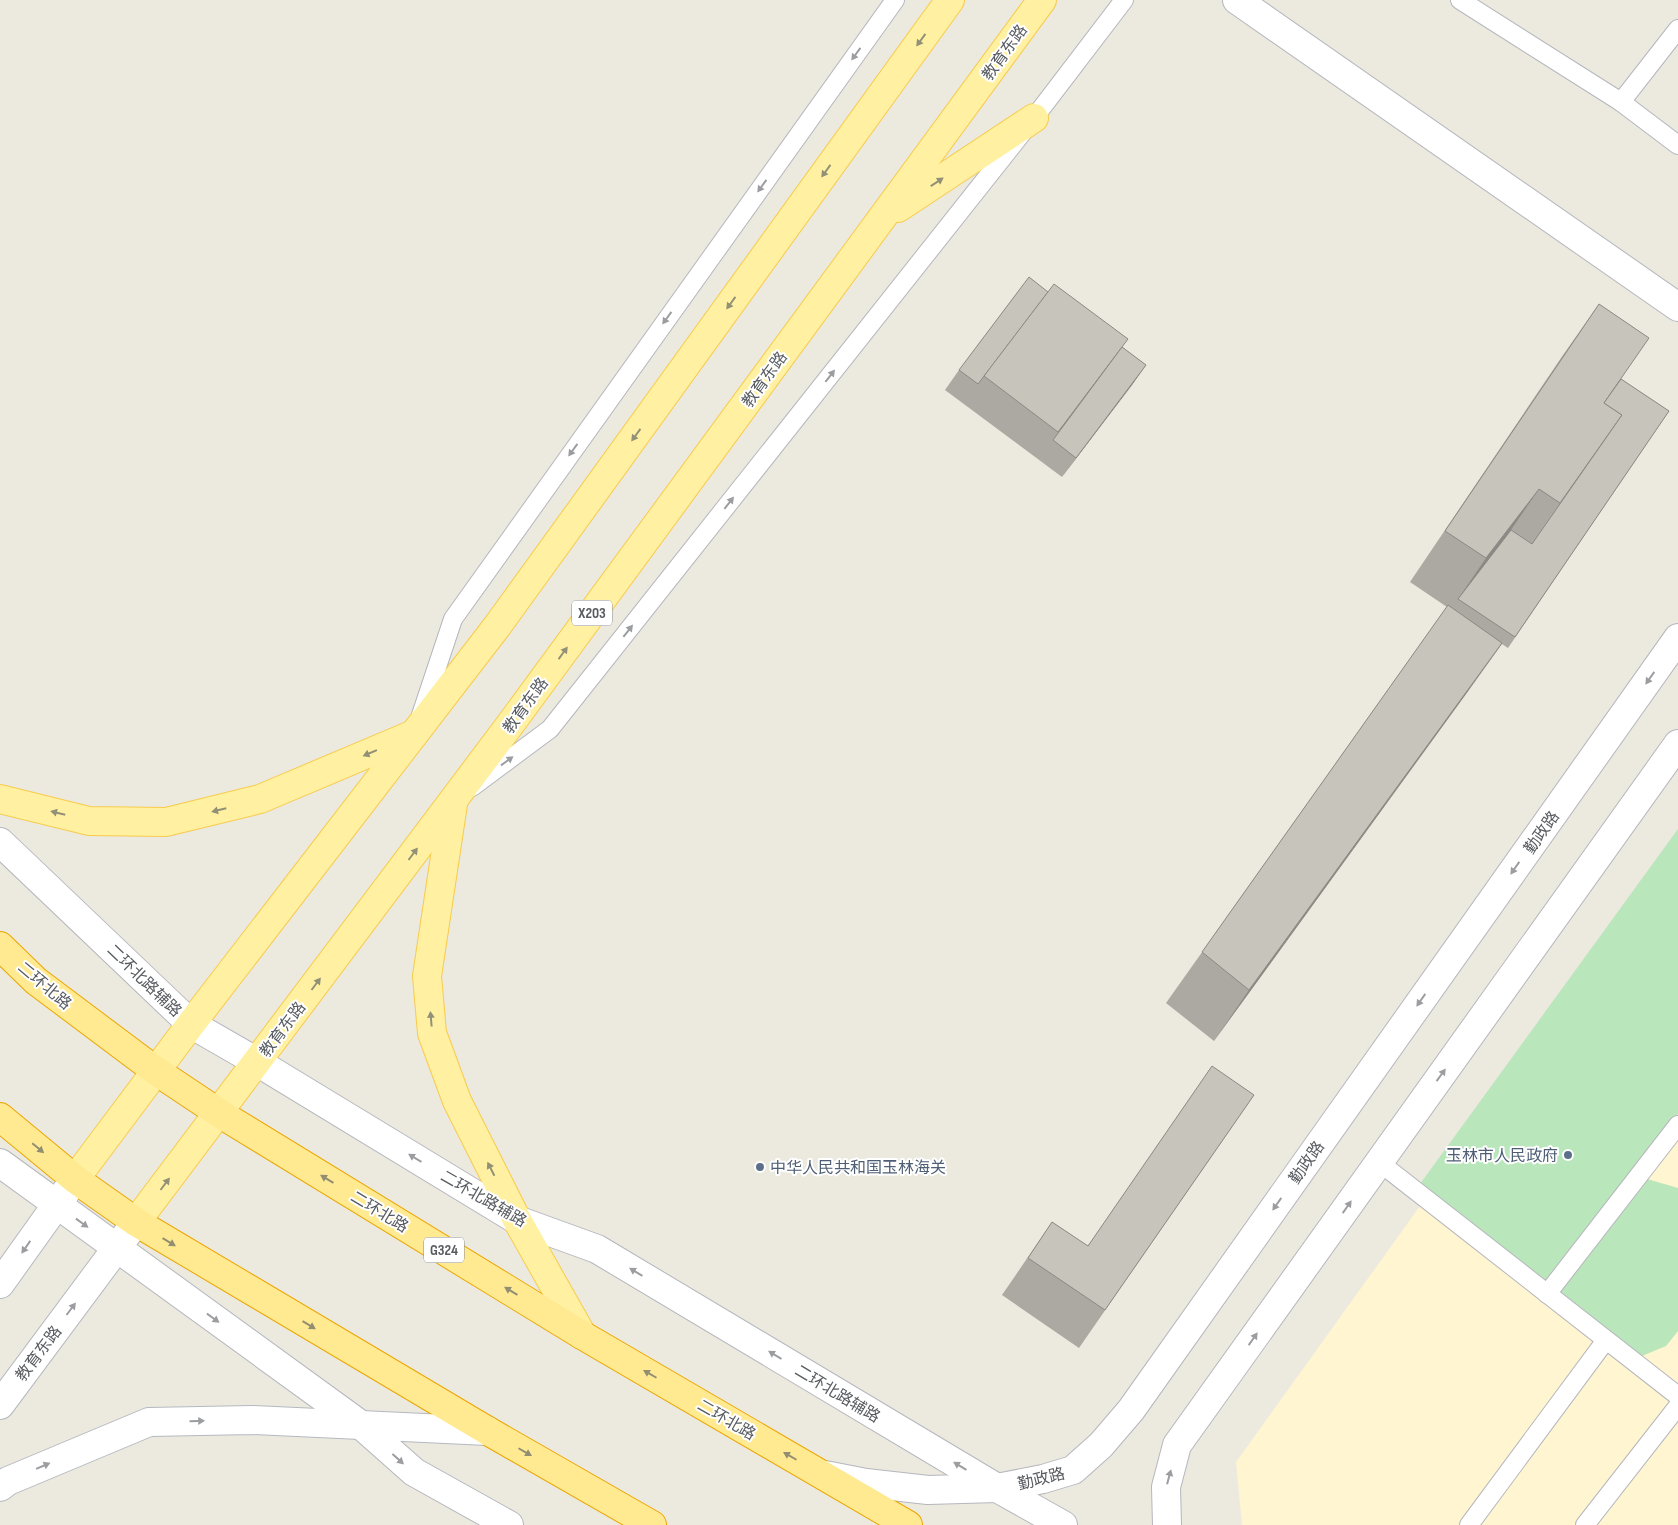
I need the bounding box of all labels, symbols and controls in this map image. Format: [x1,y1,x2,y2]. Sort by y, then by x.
street label: 教育东路 [979,21,1032,84]
one-way arrow [916,33,926,46]
one-way arrow [851,47,861,61]
one-way arrow [821,164,831,178]
one-way arrow [931,177,944,187]
one-way arrow [757,179,767,193]
one-way arrow [726,296,736,310]
one-way arrow [662,311,672,325]
street label: 教育东路 [739,348,792,411]
one-way arrow [825,370,836,383]
one-way arrow [631,428,641,441]
one-way arrow [568,443,578,457]
one-way arrow [724,497,735,510]
road number: X203 [572,600,612,626]
one-way arrow [623,624,634,637]
one-way arrow [557,647,568,660]
one-way arrow [1645,671,1655,685]
street label: 教育东路 [500,674,553,737]
one-way arrow [363,749,377,757]
one-way arrow [500,756,513,766]
one-way arrow [211,806,226,814]
street label: 勤政路 [1521,808,1564,858]
one-way arrow [51,809,66,817]
one-way arrow [408,847,418,861]
one-way arrow [1510,861,1520,874]
street label: 二环北路辅路 [103,941,185,1021]
street label: 二环北路 [13,958,75,1014]
one-way arrow [310,978,321,991]
one-way arrow [1416,993,1426,1007]
street label: 教育东路 [256,999,310,1061]
one-way arrow [427,1011,435,1027]
one-way arrow [1436,1068,1446,1082]
street label: 勤政路 [1286,1138,1329,1188]
one-way arrow [31,1142,44,1153]
place label: 玉林市人民政府 [1446,1147,1558,1166]
marker: 玉林市人民政府 [1562,1149,1574,1161]
one-way arrow [408,1153,421,1162]
place label: 中华人民共和国玉林海关 [770,1159,946,1178]
marker: 中华人民共和国玉林海关 [754,1161,766,1173]
one-way arrow [487,1162,495,1177]
street label: 二环北路辅路 [437,1167,530,1232]
one-way arrow [321,1175,334,1184]
one-way arrow [160,1178,171,1191]
street label: 二环北路 [347,1188,412,1237]
one-way arrow [1272,1197,1282,1211]
one-way arrow [1342,1200,1352,1214]
one-way arrow [75,1217,88,1228]
one-way arrow [163,1238,176,1247]
road number: G324 [424,1238,464,1262]
one-way arrow [21,1240,32,1253]
one-way arrow [629,1268,642,1277]
one-way arrow [504,1287,517,1296]
one-way arrow [66,1302,76,1316]
one-way arrow [207,1313,220,1323]
one-way arrow [302,1321,317,1329]
street label: 教育东路 [12,1323,66,1385]
one-way arrow [1248,1333,1258,1346]
one-way arrow [769,1351,782,1360]
street label: 二环北路辅路 [791,1361,883,1427]
one-way arrow [644,1370,657,1379]
street label: 二环北路 [694,1396,759,1445]
one-way arrow [189,1417,205,1425]
one-way arrow [518,1447,531,1456]
one-way arrow [784,1452,797,1461]
one-way arrow [392,1453,405,1464]
one-way arrow [953,1461,966,1470]
one-way arrow [36,1462,51,1470]
street label: 勤政路 [1016,1464,1067,1494]
one-way arrow [1165,1469,1173,1484]

